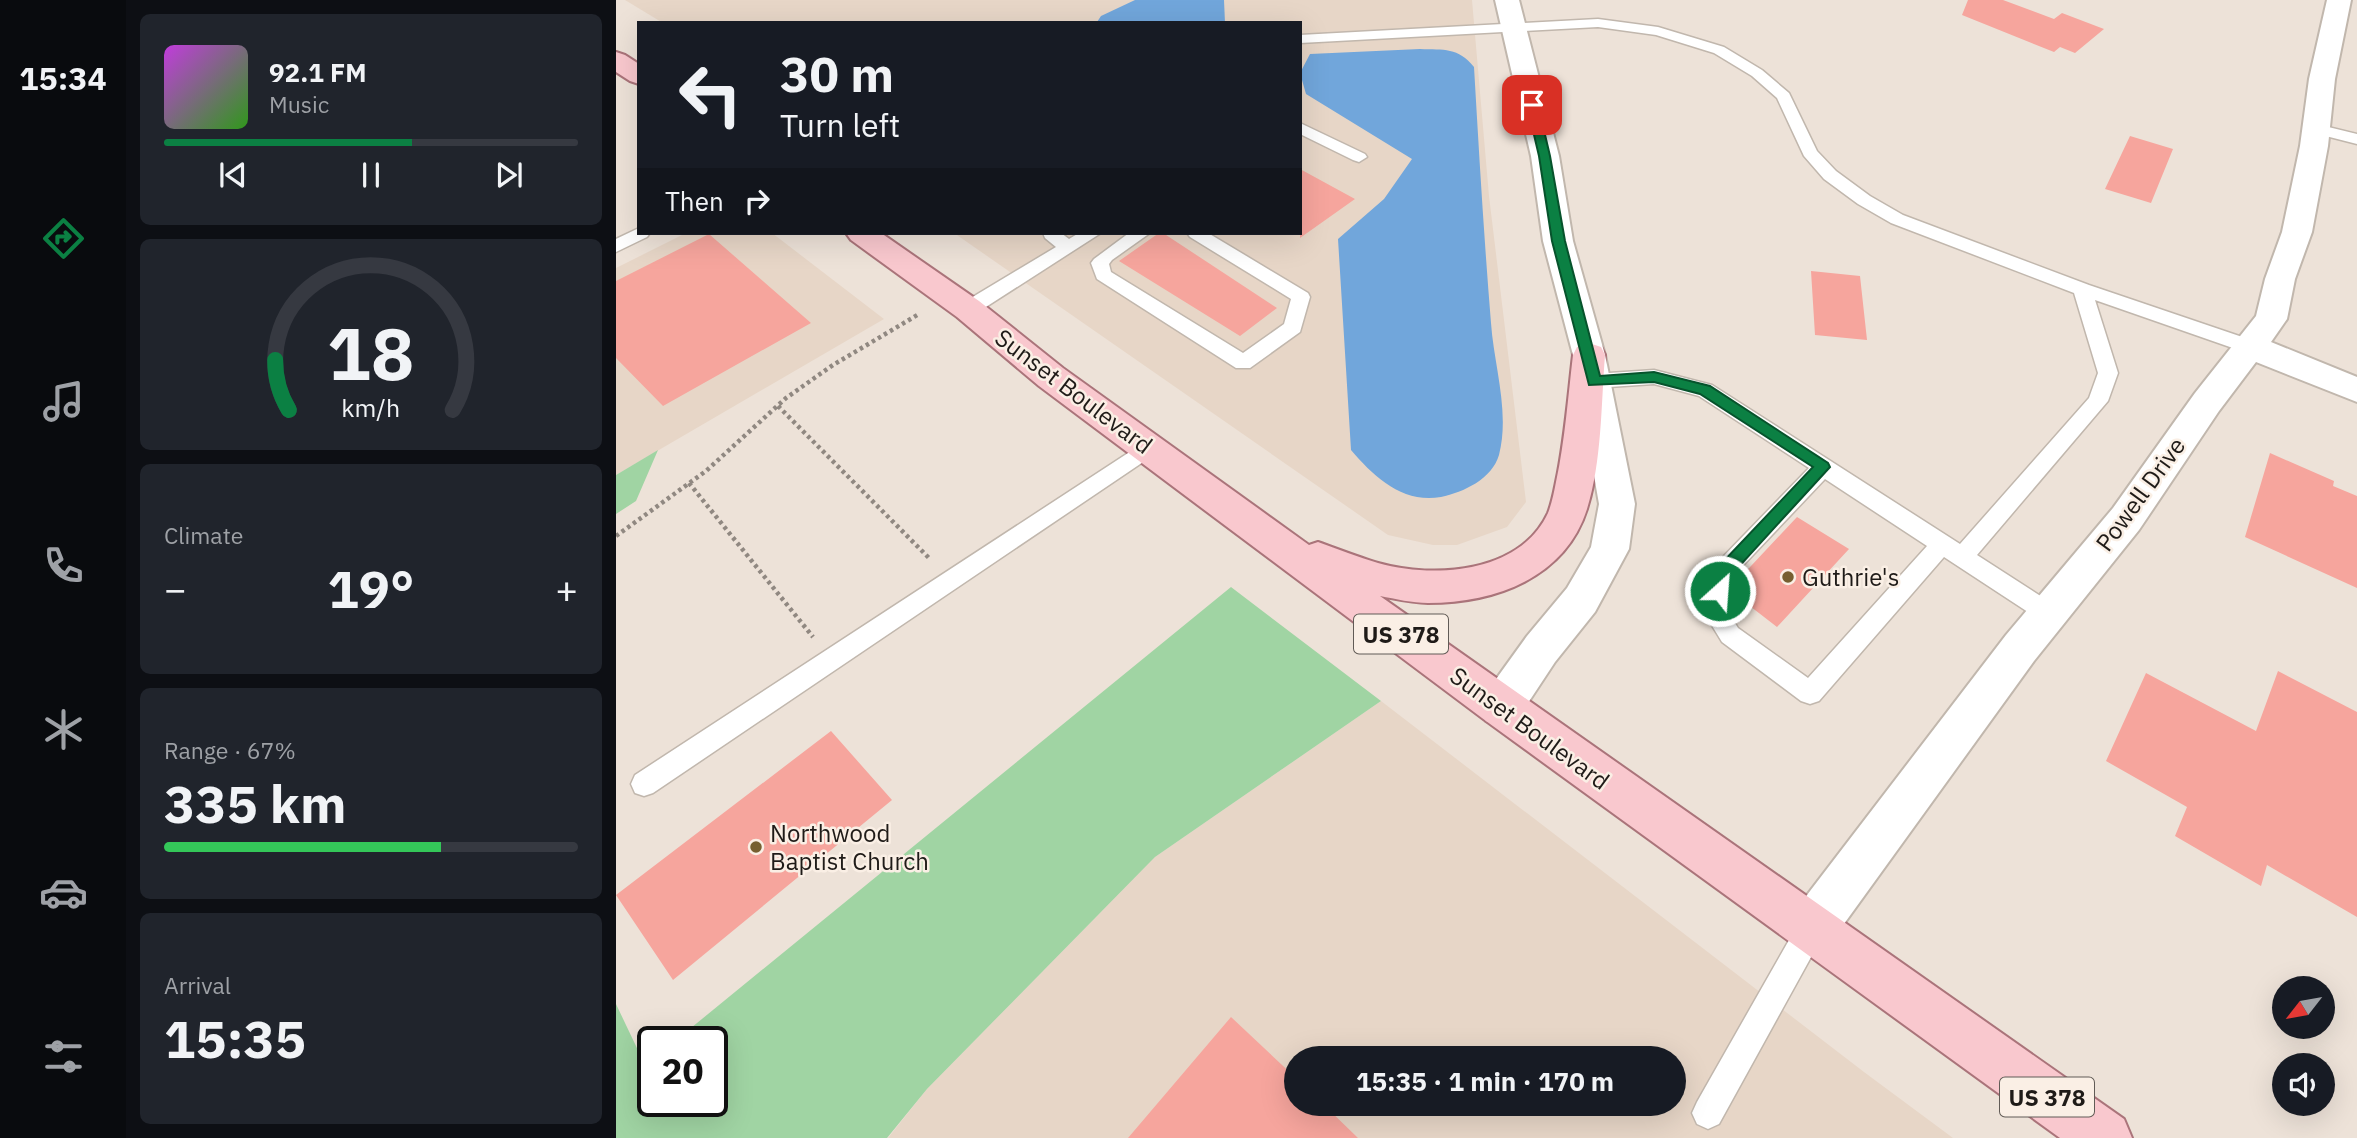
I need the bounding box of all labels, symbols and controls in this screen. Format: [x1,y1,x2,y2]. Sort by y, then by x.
text: 30 m [780,42,894,105]
icon: left [665,49,756,140]
text: 92.1 FM [269,55,367,89]
text: 15:34 [19,57,107,99]
pin [1502,75,1562,135]
icon: arrive [1513,86,1551,124]
text: Music [269,89,329,119]
text: Turn left [780,104,900,146]
icon: previous [214,156,252,194]
icon: pause [352,156,390,194]
icon: next [490,156,528,194]
icon: right [738,182,776,220]
text: Then [665,184,724,218]
icon: directions [39,214,88,263]
text: 18 [327,306,415,401]
street label: Sunset Boulevard [989,321,1159,461]
icon: music [39,377,88,426]
text: km/h [342,391,400,424]
street label: Powell Drive [2088,431,2192,557]
text: Climate [164,520,243,550]
icon: phone [39,541,88,590]
position arrow [1683,554,1757,628]
text: 19° [328,555,414,622]
place label: Guthrie's [1802,561,1899,593]
text: − [164,564,187,613]
text: + [555,564,578,613]
marker: Guthrie's [1780,569,1796,585]
road number: US 378 [1354,614,1448,654]
street label: Sunset Boulevard [1444,659,1616,797]
icon: climate [39,705,88,754]
text: Range · 67% [164,735,296,765]
text: 335 km [164,770,346,837]
place label: Northwood Baptist Church [770,817,929,877]
marker: Northwood Baptist Church [748,839,764,855]
icon: car [39,868,88,917]
text: Arrival [164,970,231,1000]
north arrow [2272,976,2334,1040]
map controls [2272,976,2335,1116]
text: 15:35 [164,1005,306,1072]
speed limit sign: 20 [637,1026,728,1117]
icon: filters [39,1032,88,1081]
button: sound [2272,1053,2335,1116]
text: 15:35 · 1 min · 170 m [1356,1064,1614,1098]
road number: US 378 [2000,1078,2094,1116]

